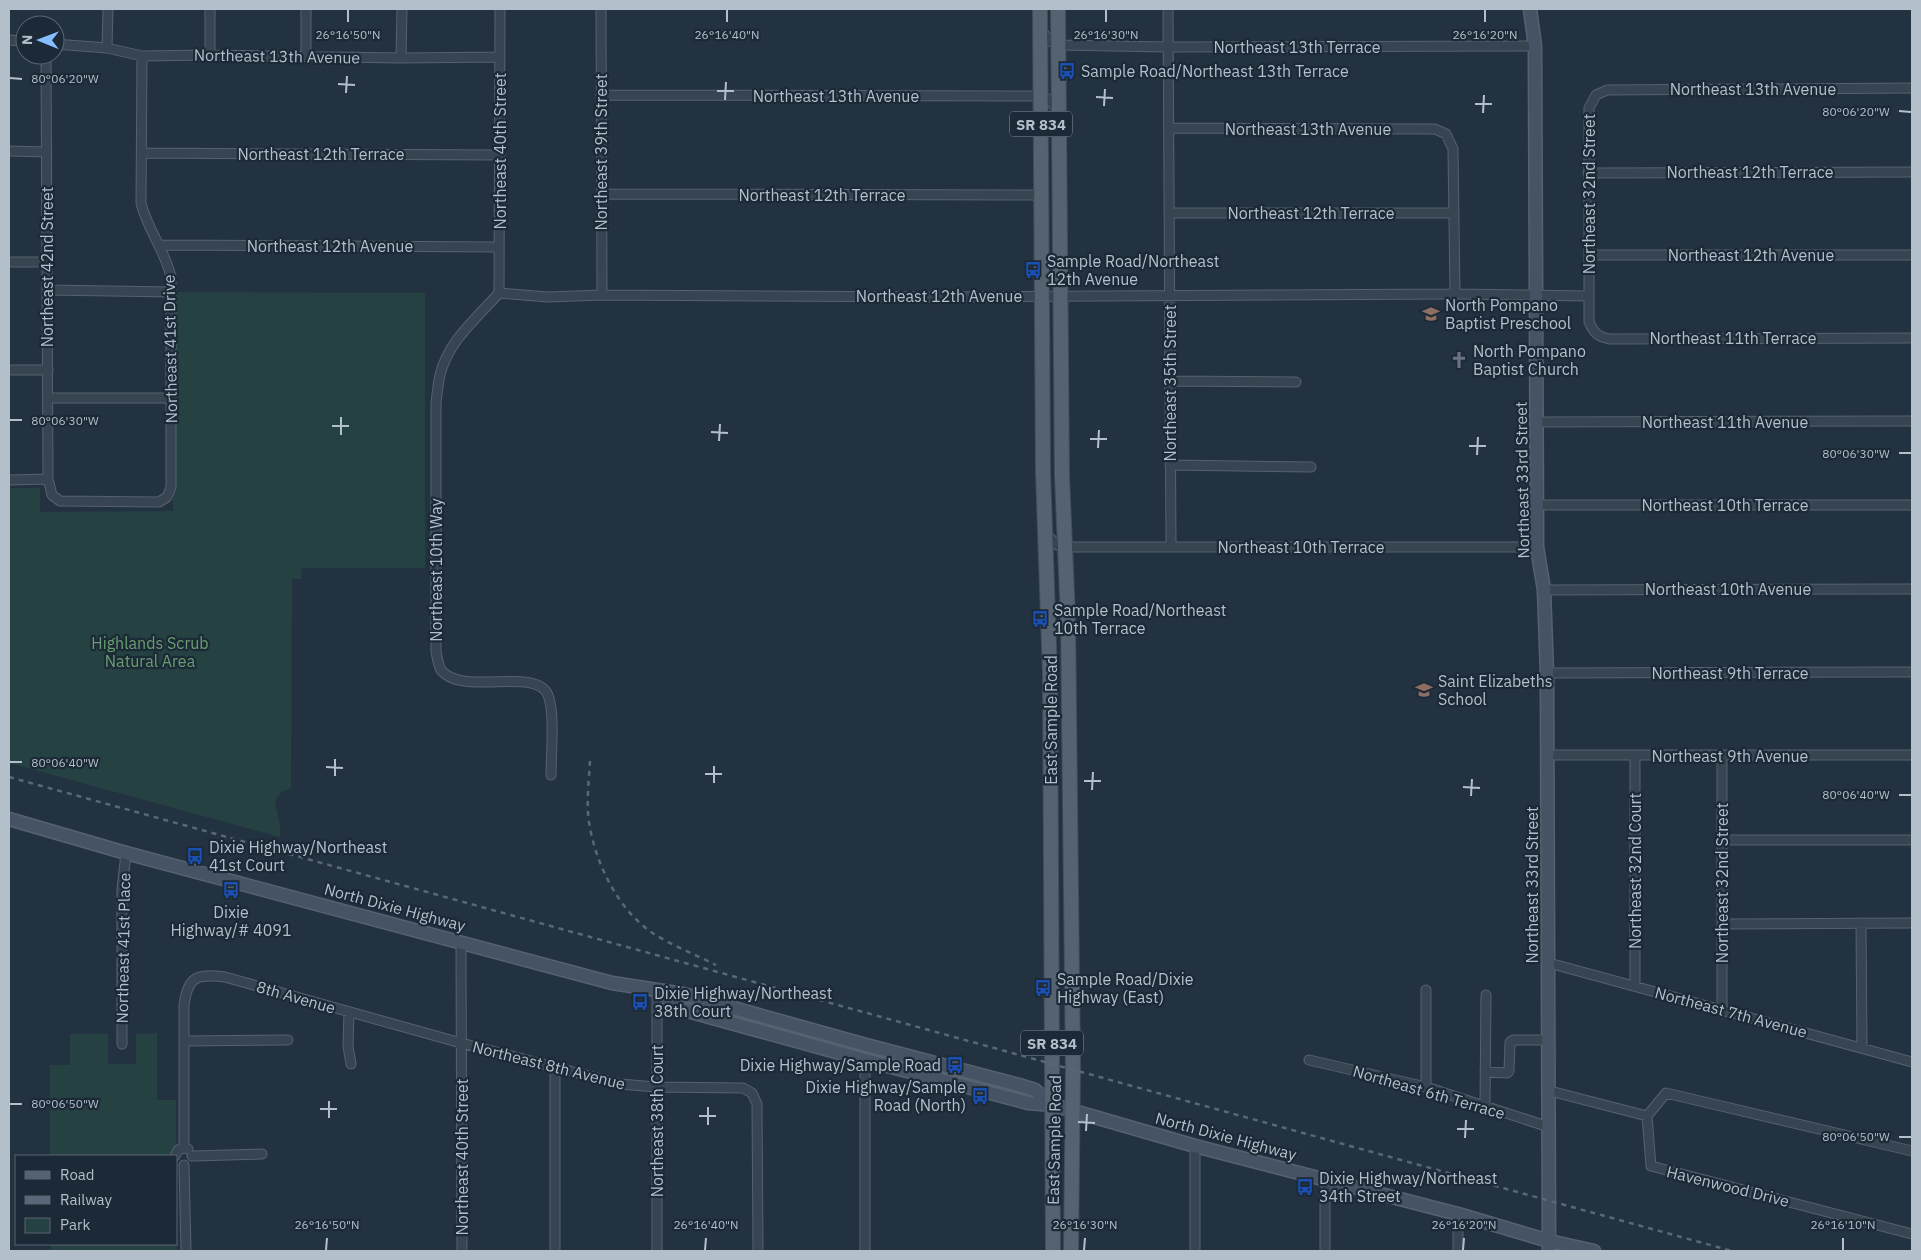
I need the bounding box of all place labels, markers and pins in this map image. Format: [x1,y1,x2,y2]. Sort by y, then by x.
bus stop icon: Sample Road/Northeast 13th Terrace [1057,61,1077,81]
place label: Sample Road/Northeast 13th Terrace [1081,61,1349,81]
place label: Sample Road/Northeast 12th Avenue [1047,251,1219,289]
bus stop icon: Sample Road/Northeast 12th Avenue [1023,260,1043,280]
place label: North Pompano Baptist Preschool [1445,295,1571,333]
school or university icon: North Pompano Baptist Preschool [1421,304,1441,324]
place label: North Pompano Baptist Church [1473,341,1586,379]
church icon: North Pompano Baptist Church [1449,350,1469,370]
place label: Sample Road/Northeast 10th Terrace [1054,600,1226,638]
bus stop icon: Sample Road/Northeast 10th Terrace [1030,609,1050,629]
place label: Saint Elizabeths School [1438,671,1553,709]
school or university icon: Saint Elizabeths School [1414,680,1434,700]
place label: Dixie Highway/Northeast 41st Court [209,837,387,875]
bus stop icon: Dixie Highway/Northeast 41st Court [185,846,205,866]
bus stop icon: Dixie Highway/# 4091 [221,880,241,900]
place label: Dixie Highway/# 4091 [171,902,292,940]
place label: Sample Road/Dixie Highway (East) [1057,969,1194,1007]
bus stop icon: Sample Road/Dixie Highway (East) [1033,978,1053,998]
place label: Dixie Highway/Northeast 38th Court [654,983,832,1021]
bus stop icon: Dixie Highway/Northeast 38th Court [630,992,650,1012]
place label: Dixie Highway/Sample Road [740,1055,941,1075]
bus stop icon: Dixie Highway/Sample Road [945,1055,965,1075]
place label: Dixie Highway/Sample Road (North) [805,1077,966,1115]
bus stop icon: Dixie Highway/Sample Road (North) [970,1086,990,1106]
place label: Dixie Highway/Northeast 34th Street [1319,1168,1497,1206]
bus stop icon: Dixie Highway/Northeast 34th Street [1295,1177,1315,1197]

